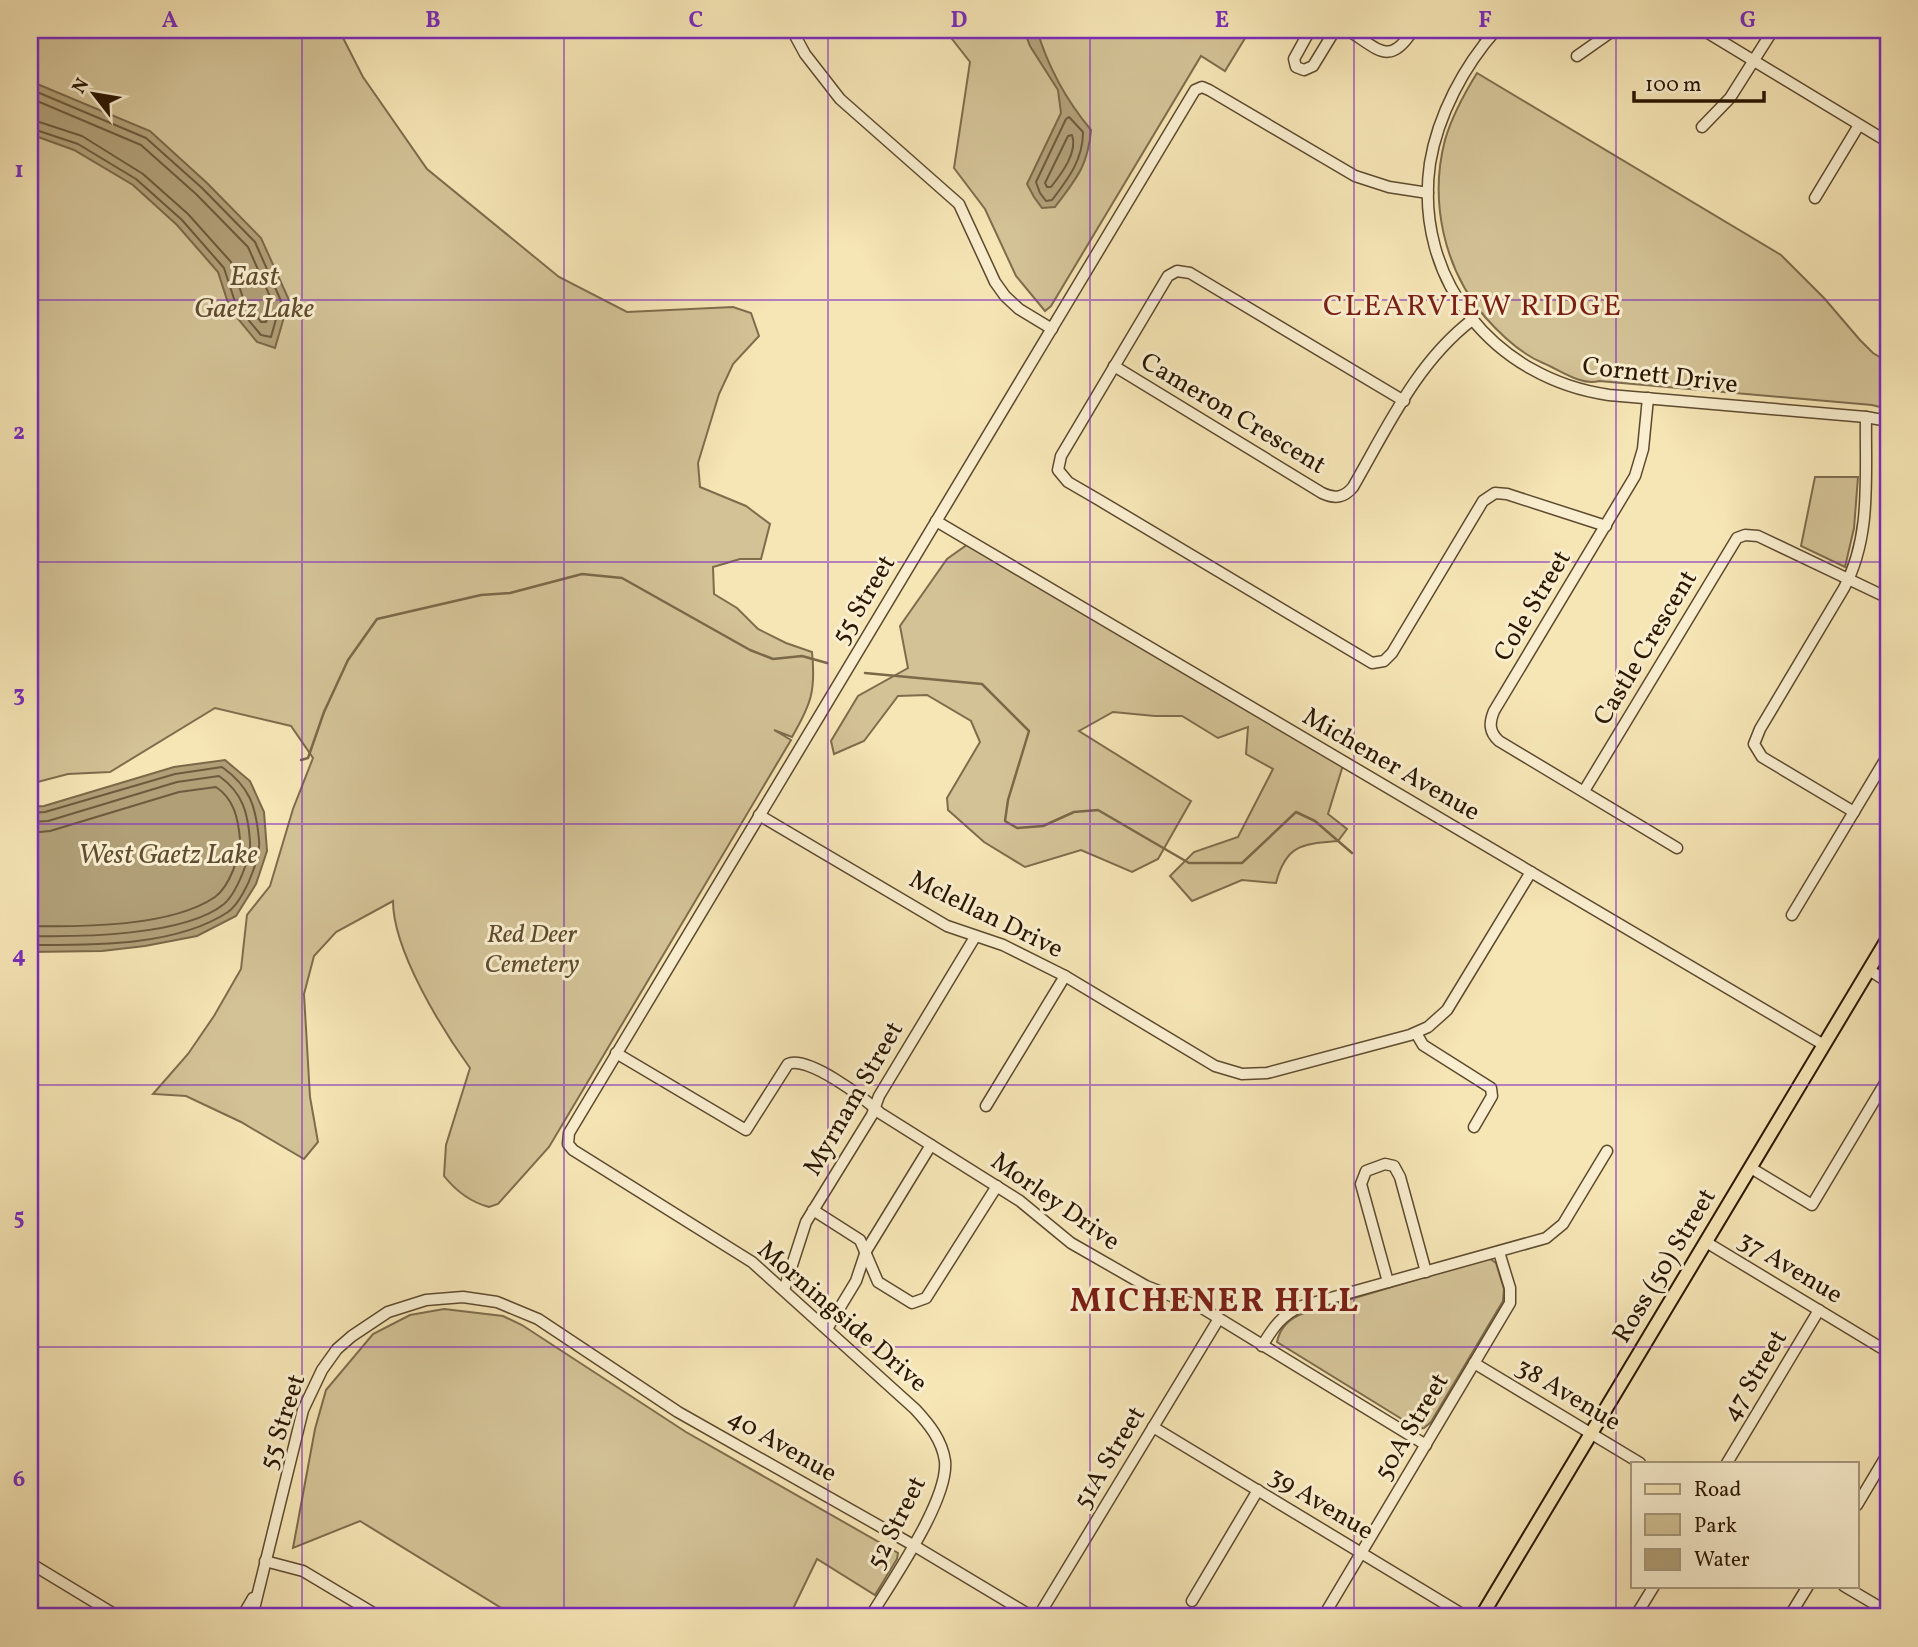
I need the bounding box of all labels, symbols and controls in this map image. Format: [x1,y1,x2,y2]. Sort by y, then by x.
text: A [162,5,178,37]
text: B [425,5,441,37]
text: C [689,5,703,37]
text: D [951,5,968,37]
text: E [1215,5,1229,37]
text: F [1478,5,1492,37]
text: G [1740,5,1756,37]
north arrow [60,60,130,130]
scale bar [1634,60,1764,104]
text: 100 m [1645,71,1702,100]
text: N [66,73,96,99]
text: 1 [14,155,24,187]
water label: East Gaetz Lake [194,258,314,329]
district label: CLEARVIEW RIDGE [1323,286,1623,328]
street label: Cameron Crescent [1133,344,1333,484]
street label: Cornett Drive [1580,349,1740,403]
text: 2 [13,417,25,449]
street label: Cole Street [1486,544,1580,668]
street label: 55 Street [823,549,905,651]
street label: Castle Crescent [1585,564,1707,732]
text: 3 [13,679,25,711]
street label: Michener Avenue [1295,699,1487,831]
water label: West Gaetz Lake [78,836,258,875]
street label: Mclellan Drive [903,862,1069,968]
park label: Red Deer Cemetery [485,917,580,983]
text: 4 [12,940,26,972]
street label: Myrnam Street [795,1015,913,1183]
street label: Morley Drive [983,1144,1127,1260]
street label: Ross (50) Street [1605,1182,1725,1350]
text: 5 [13,1202,25,1234]
street label: 37 Avenue [1731,1223,1849,1313]
street label: Morningside Drive [749,1233,935,1401]
district label: MICHENER HILL [1070,1280,1360,1326]
street label: 47 Street [1713,1323,1797,1429]
street label: 38 Avenue [1509,1349,1627,1441]
street label: 50A Street [1366,1367,1458,1487]
street label: 55 Street [251,1370,315,1474]
street label: 40 Avenue [721,1400,843,1492]
street label: 51A Street [1065,1400,1155,1516]
street label: 39 Avenue [1262,1459,1380,1549]
legend [1631,1462,1858,1588]
text: 6 [13,1464,25,1496]
street label: 52 Street [858,1470,936,1576]
text: Road [1694,1476,1741,1505]
text: Park [1694,1512,1737,1541]
text: Water [1694,1546,1750,1575]

